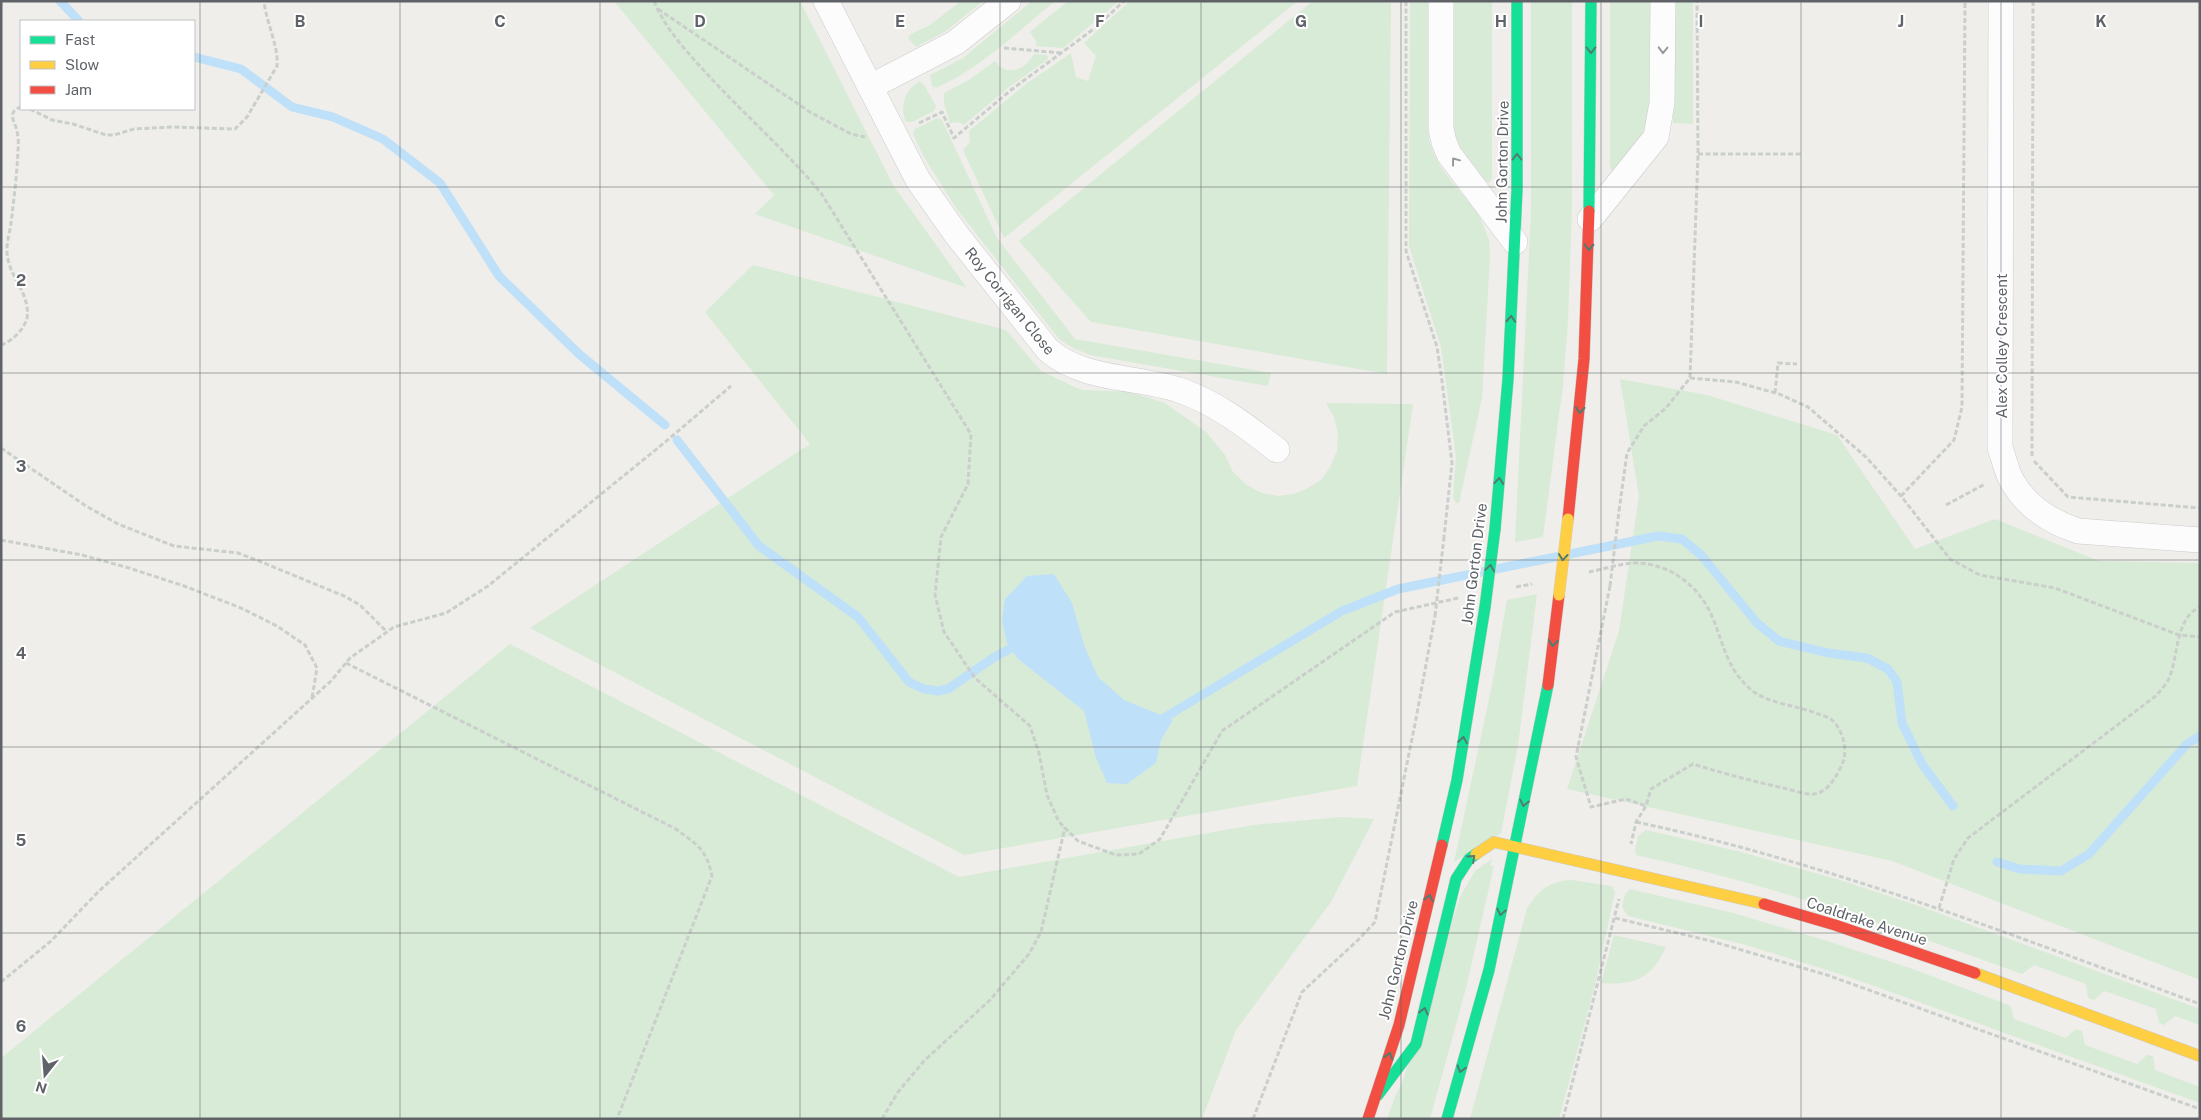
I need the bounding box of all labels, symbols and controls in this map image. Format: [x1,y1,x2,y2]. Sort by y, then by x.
text: B [295,12,306,31]
text: C [494,12,506,31]
text: D [694,12,706,31]
text: E [895,12,905,31]
text: F [1095,12,1105,31]
text: G [1295,12,1307,31]
text: H [1495,12,1507,31]
text: I [1699,12,1703,31]
text: J [1898,12,1904,31]
text: K [2095,12,2107,31]
legend [20,20,195,110]
text: Fast [65,31,95,48]
one-way arrow [1586,46,1596,54]
one-way arrow [1658,46,1668,54]
text: Slow [65,56,100,73]
text: Jam [65,81,92,98]
street label: John Gorton Drive [1492,101,1512,223]
one-way arrow [1512,152,1522,160]
one-way arrow [1452,158,1460,167]
street label: Roy Corrigan Close [962,244,1058,358]
one-way arrow [1584,244,1594,252]
text: 2 [16,271,26,290]
street label: Alex Colley Crescent [1993,273,2010,419]
one-way arrow [1506,315,1517,323]
one-way arrow [1575,406,1586,414]
text: 3 [16,457,26,476]
one-way arrow [1494,477,1505,485]
street label: John Gorton Drive [1458,502,1490,626]
one-way arrow [1558,553,1569,561]
one-way arrow [1484,564,1495,572]
one-way arrow [1548,639,1559,647]
text: 4 [16,644,27,663]
one-way arrow [1458,735,1468,744]
one-way arrow [1519,799,1529,807]
text: 5 [16,831,27,850]
one-way arrow [1466,855,1475,864]
street label: Coaldrake Avenue [1805,893,1929,949]
one-way arrow [1423,894,1434,903]
street label: John Gorton Drive [1375,898,1421,1022]
one-way arrow [1496,908,1507,917]
one-way arrow [1418,1007,1428,1015]
text: 6 [16,1017,26,1036]
north arrow [20,1050,70,1100]
one-way arrow [1383,1052,1393,1060]
one-way arrow [1456,1065,1466,1073]
text: N [34,1078,49,1097]

